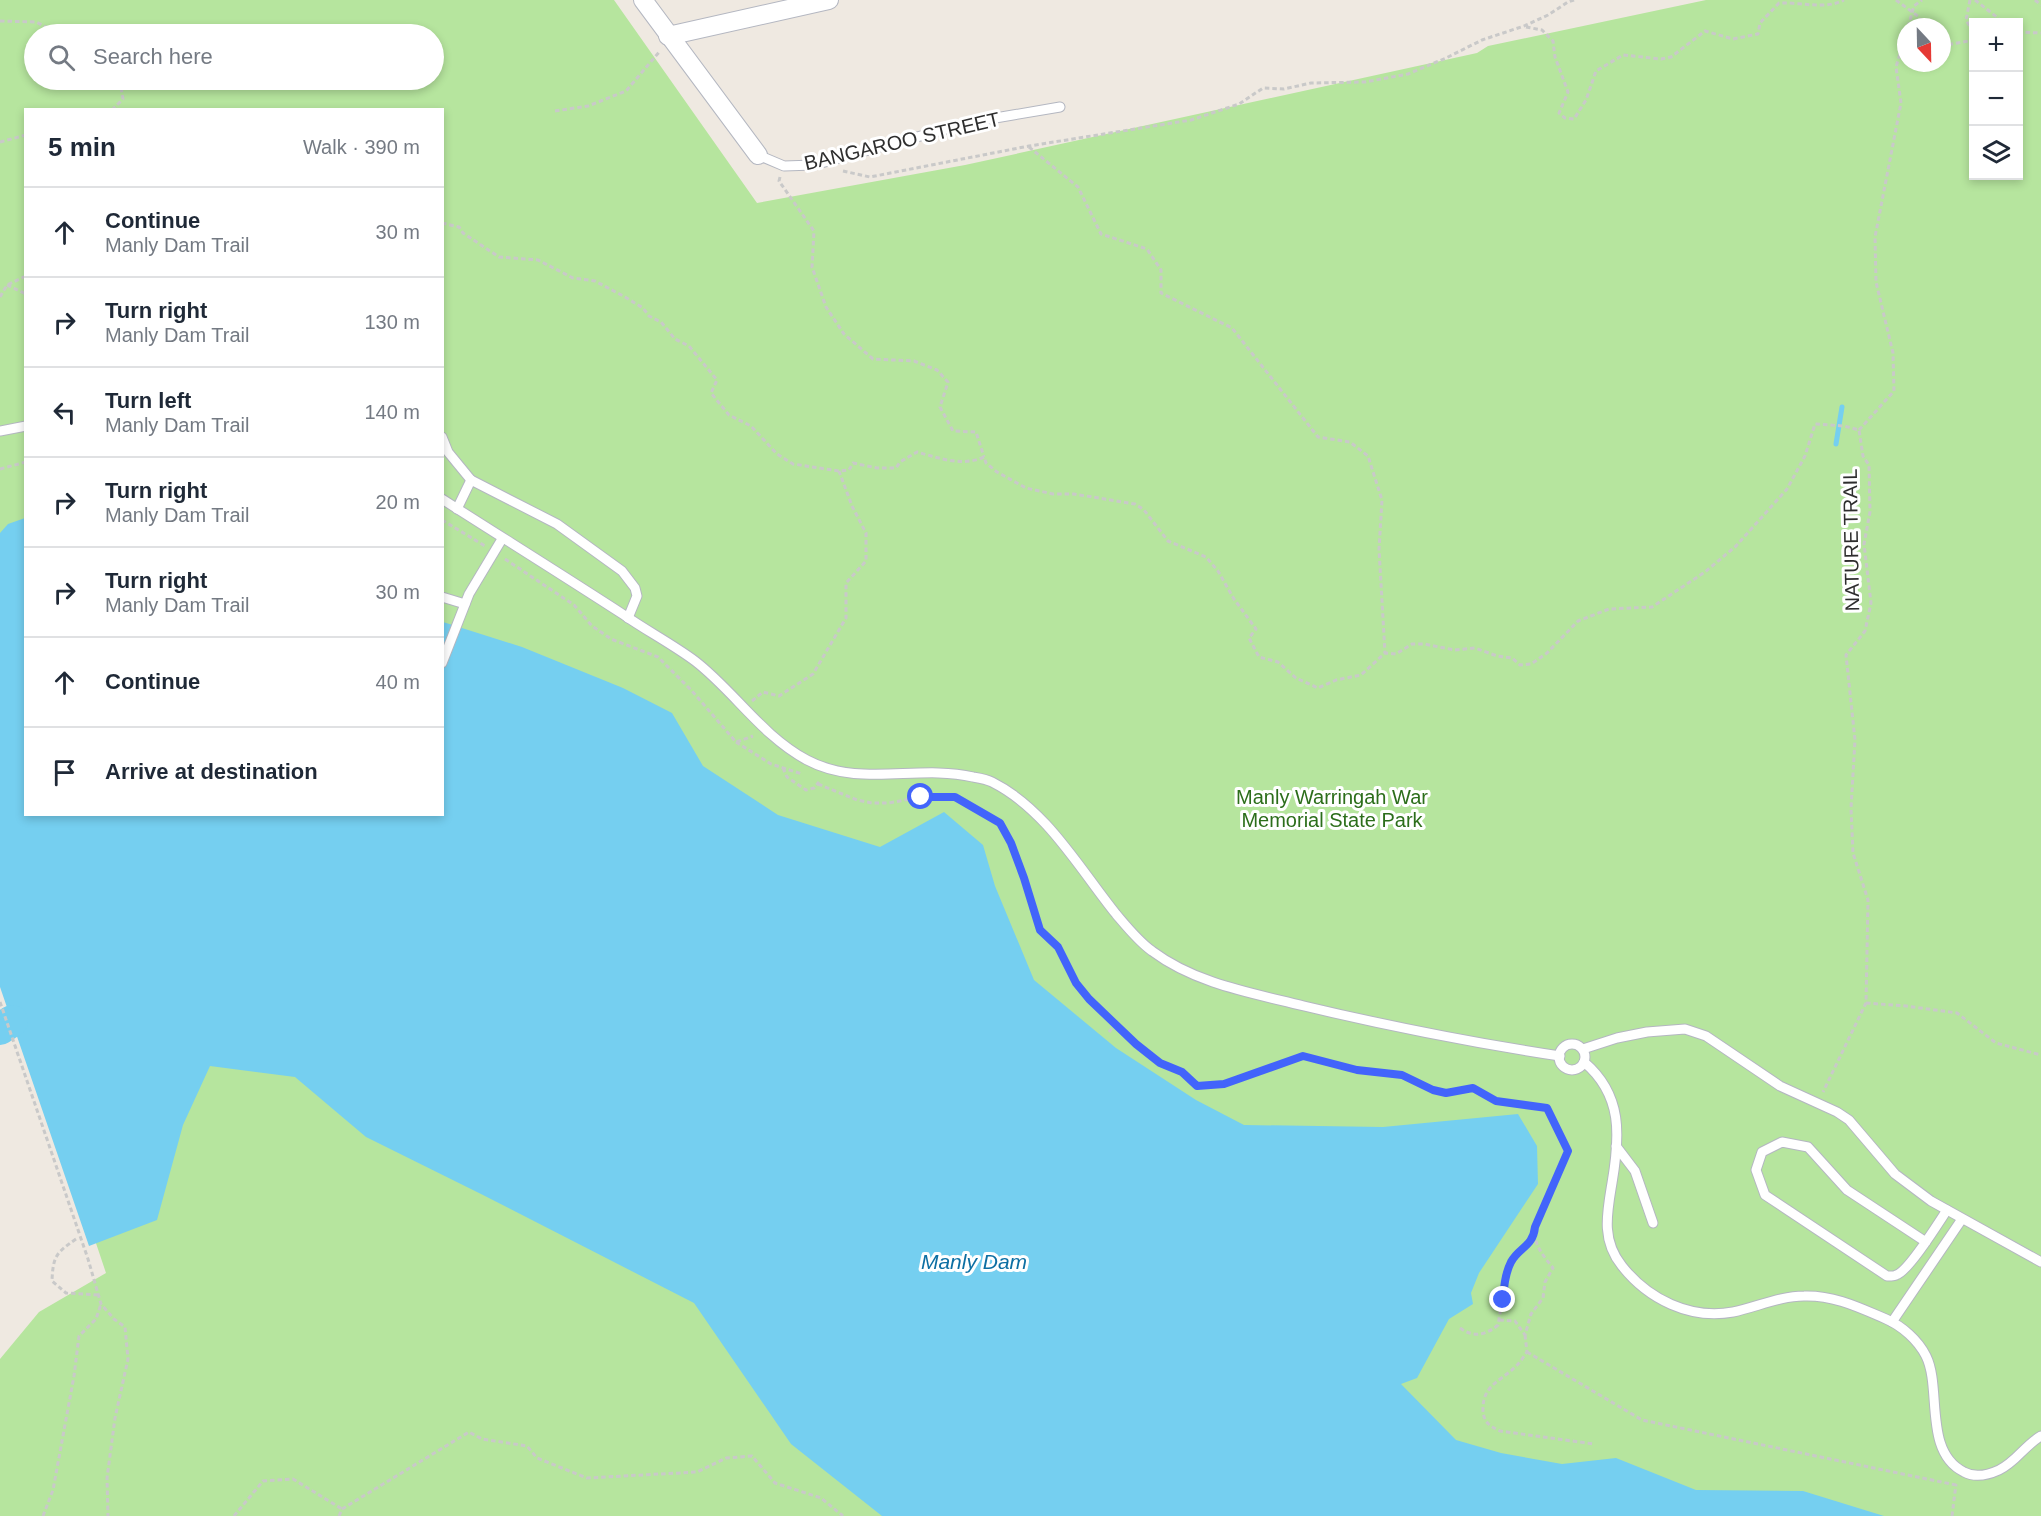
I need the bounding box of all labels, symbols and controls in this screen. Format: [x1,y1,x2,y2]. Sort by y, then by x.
north arrow [1897,18,1951,72]
map controls [1969,18,2023,180]
button: + [1969,18,2023,72]
search box [24,24,444,90]
icon: search [45,41,78,74]
text: Search here [93,44,213,69]
button: − [1969,72,2023,126]
street label: BANGAROO STREET [802,108,1002,174]
button: layers [1969,126,2023,180]
text: 5 min [48,132,116,162]
text: Walk · 390 m [303,136,420,158]
text: Continue [105,208,200,233]
icon: ahead [48,216,81,249]
text: 30 m [376,221,420,243]
text: Manly Dam Trail [105,234,249,256]
text: Turn right [105,298,207,323]
icon: right [48,306,81,339]
text: 130 m [364,311,420,333]
text: Manly Dam Trail [105,324,249,346]
text: Turn left [105,388,191,413]
icon: left [48,396,81,429]
text: 140 m [364,401,420,423]
text: Manly Dam Trail [105,414,249,436]
street label: NATURE TRAIL [1839,469,1863,611]
text: Turn right [105,478,207,503]
icon: right [48,486,81,519]
text: 20 m [376,491,420,513]
text: Manly Dam Trail [105,504,249,526]
text: Turn right [105,568,207,593]
icon: right [48,576,81,609]
text: 30 m [376,581,420,603]
text: Manly Dam Trail [105,594,249,616]
icon: ahead [48,666,81,699]
text: Continue [105,669,200,694]
text: 40 m [376,671,420,693]
icon: arrive [48,756,81,789]
text: Arrive at destination [105,759,318,784]
route start [907,783,933,809]
park label: Manly Warringah War Memorial State Park [1236,786,1428,831]
water label: Manly Dam [921,1250,1027,1273]
route end [1489,1286,1515,1312]

